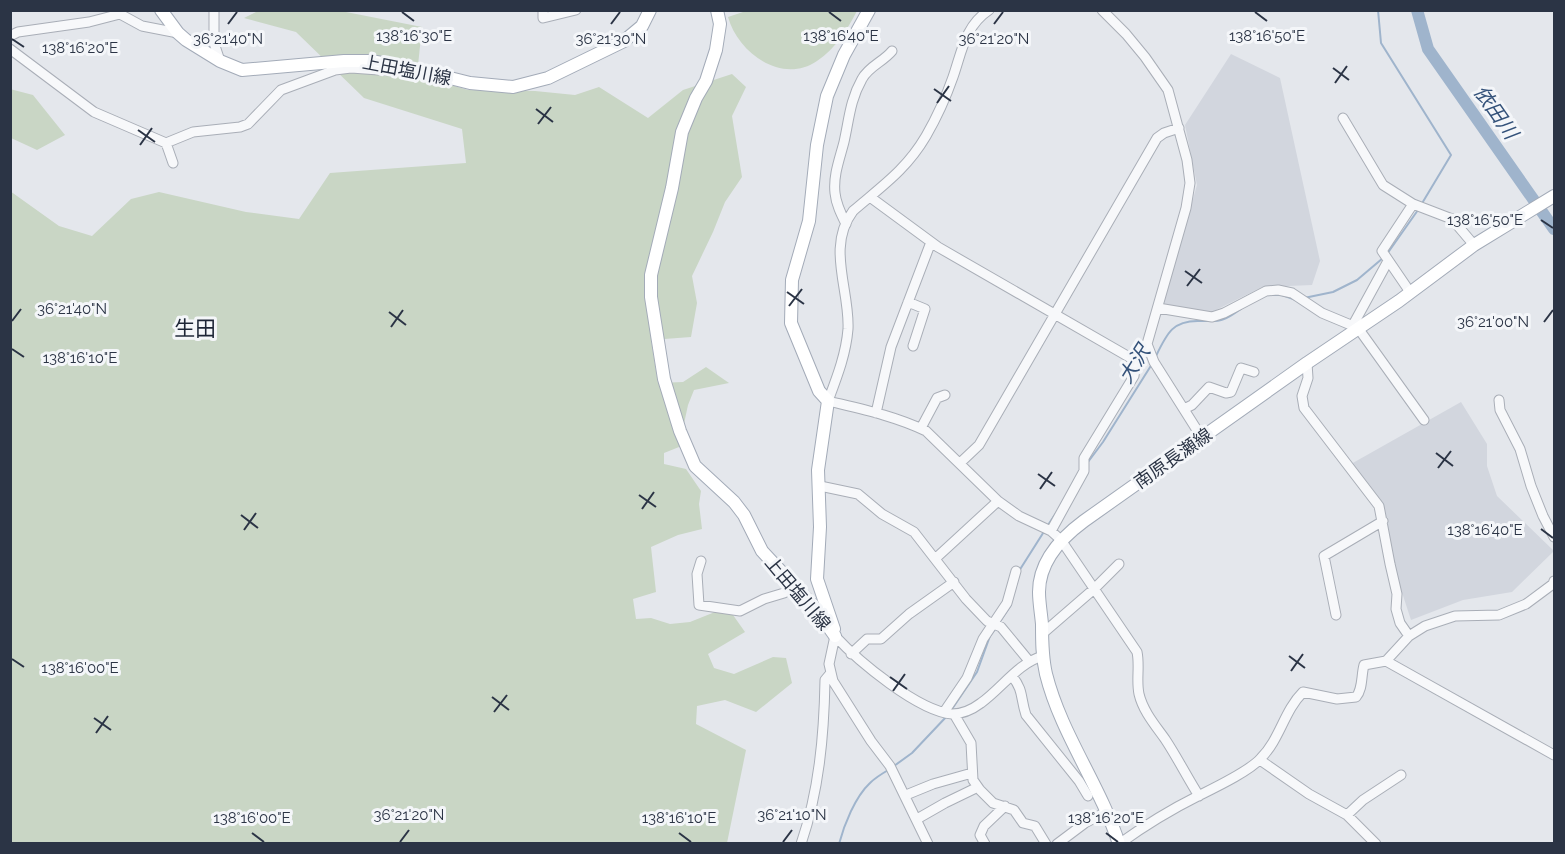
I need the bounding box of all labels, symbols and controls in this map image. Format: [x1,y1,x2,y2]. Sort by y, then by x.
text: 138°16'30"E [376,27,452,45]
text: 138°16'40"E [803,27,879,45]
text: 138°16'50"E [1229,27,1305,45]
text: 36°21'40"N [193,30,263,48]
text: 36°21'30"N [576,30,646,48]
text: 36°21'20"N [959,30,1029,48]
text: 138°16'20"E [42,39,118,57]
street label: 上田塩川線 [361,51,453,89]
water label: 依田川 [1469,81,1524,145]
text: 138°16'50"E [1447,211,1523,229]
text: 36°21'40"N [37,300,107,318]
text: 36°21'00"N [1457,313,1529,331]
district label: 生田 [174,316,216,341]
water label: 大沢 [1113,338,1156,387]
text: 138°16'10"E [43,349,117,367]
street label: 南原長瀬線 [1130,424,1216,492]
text: 138°16'40"E [1447,521,1523,539]
street label: 上田塩川線 [761,552,835,634]
text: 138°16'00"E [41,659,119,677]
text: 36°21'20"N [374,806,444,824]
text: 36°21'10"N [757,806,827,824]
text: 138°16'00"E [213,809,291,827]
text: 138°16'10"E [642,809,716,827]
text: 138°16'20"E [1068,809,1144,827]

